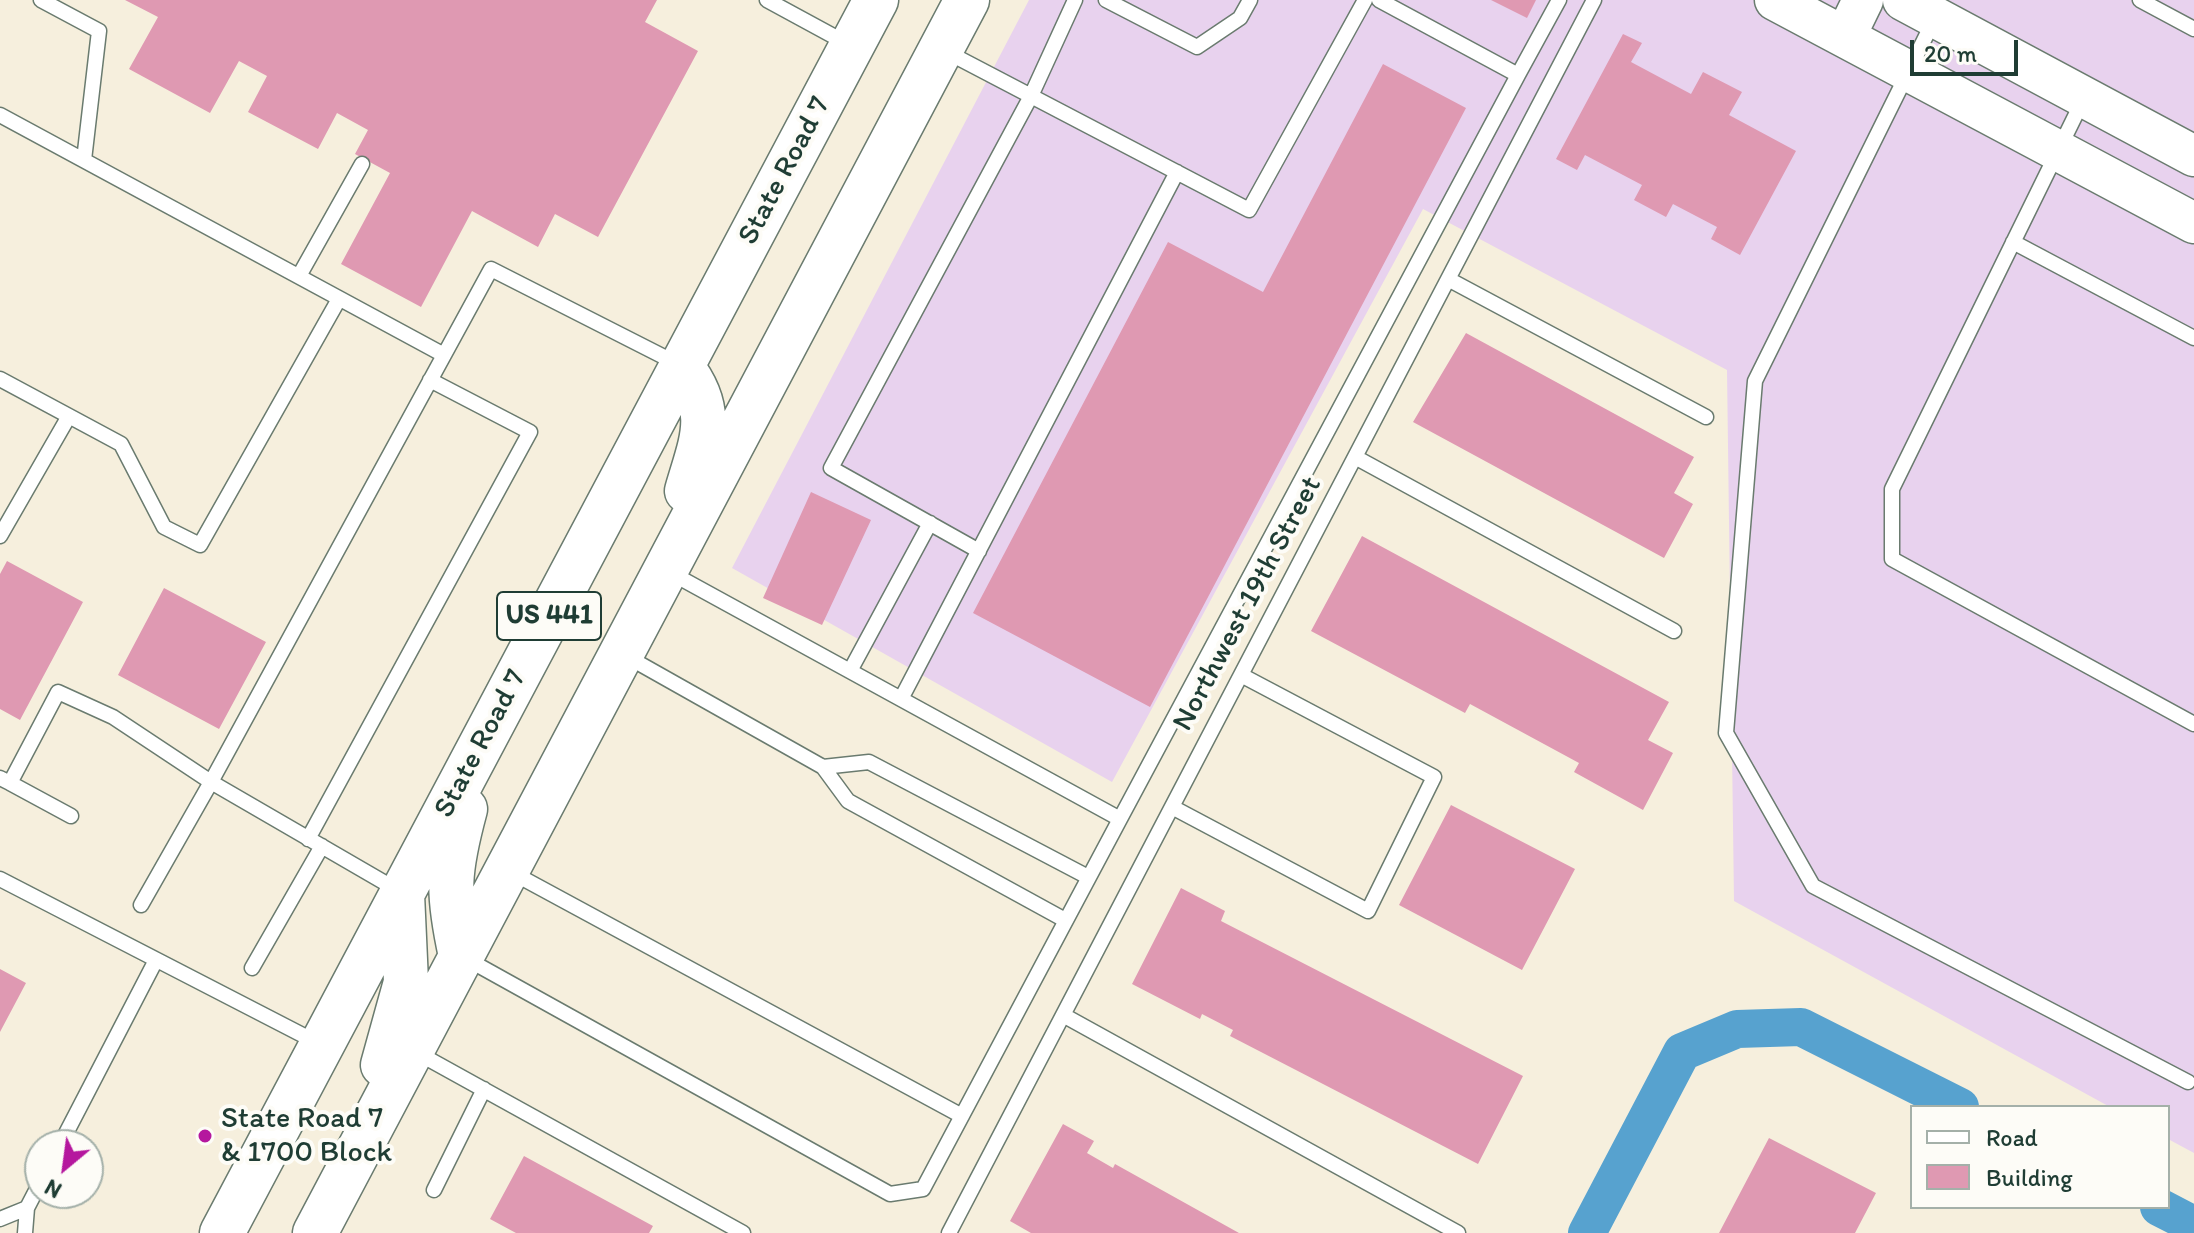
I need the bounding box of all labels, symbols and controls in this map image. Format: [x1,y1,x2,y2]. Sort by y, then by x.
scale bar [1914,24,2022,74]
text: 20 m [1924,39,1977,68]
street label: State Road 7 [731,91,839,251]
street label: Northwest 19th Street [1166,471,1330,737]
road number: US 441 [497,592,601,640]
street label: State Road 7 [427,664,535,824]
place label: State Road 7 & 1700 Block [221,1101,392,1172]
legend [1910,1105,2170,1209]
text: Road [1986,1123,2038,1152]
marker: State Road 7 & 1700 Block [196,1127,214,1145]
north arrow [24,1129,104,1209]
text: Building [1986,1163,2073,1192]
text: N [40,1173,66,1204]

